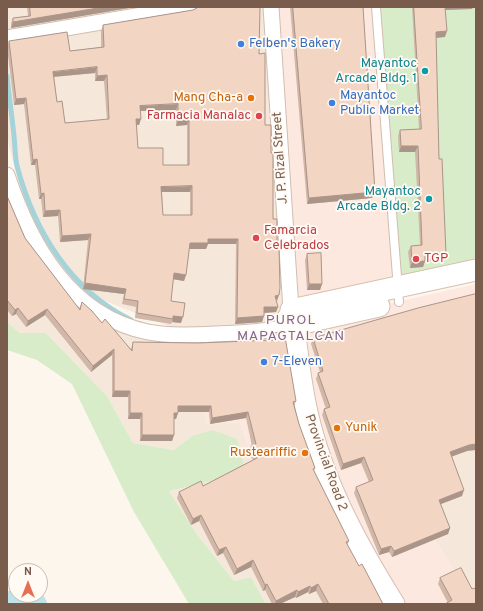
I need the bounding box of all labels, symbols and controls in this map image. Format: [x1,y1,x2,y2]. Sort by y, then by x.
place label: Felben's Bakery [249,36,341,52]
marker: Felben's Bakery [236,39,246,49]
place label: Mayantoc Arcade Bldg. 1 [335,56,417,87]
marker: Mayantoc Arcade Bldg. 1 [420,66,430,76]
place label: Mayantoc Public Market [340,88,419,119]
place label: Mang Cha-a [173,90,243,106]
marker: Mang Cha-a [246,93,256,103]
marker: Mayantoc Public Market [327,98,337,108]
place label: Farmacia Manalac [147,108,251,124]
marker: Farmacia Manalac [254,111,264,121]
street label: J. P. Rizal Street [270,111,292,205]
place label: Mayantoc Arcade Bldg. 2 [336,184,421,215]
marker: Mayantoc Arcade Bldg. 2 [424,194,434,204]
place label: Famarcia Celebrados [264,223,329,254]
marker: Famarcia Celebrados [251,233,261,243]
place label: TGP [424,251,448,267]
marker: TGP [411,254,421,264]
district label: PUROL MAPAGTALCAN [237,313,345,346]
place label: 7-Eleven [272,354,322,370]
marker: 7-Eleven [259,357,269,367]
street label: Provincial Road 2 [300,413,350,513]
place label: Yunik [345,420,377,436]
marker: Yunik [332,423,342,433]
place label: Rusteariffic [230,445,297,461]
marker: Rusteariffic [300,448,310,458]
north arrow [8,563,48,603]
text: N [24,565,32,579]

